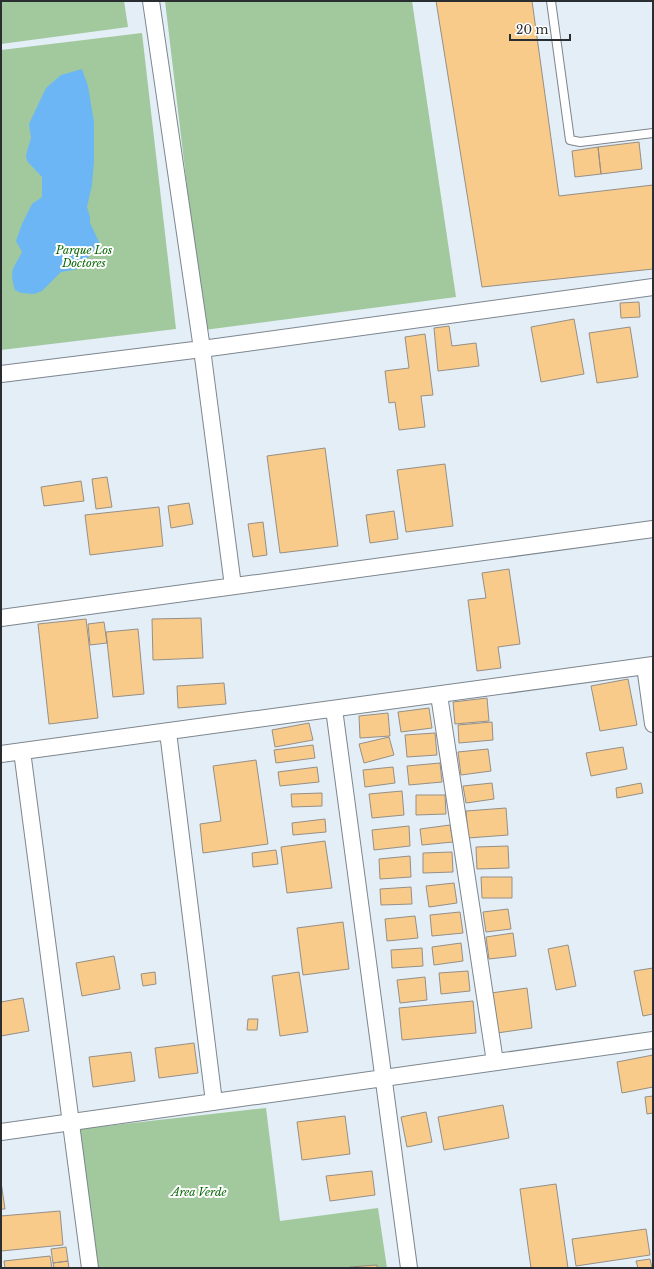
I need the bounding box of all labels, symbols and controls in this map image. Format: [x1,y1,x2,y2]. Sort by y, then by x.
scale bar [510,16,570,42]
text: 20 m [516,22,548,37]
park label: Parque Los Doctores [55,243,112,270]
park label: Area Verde [169,1185,227,1199]

